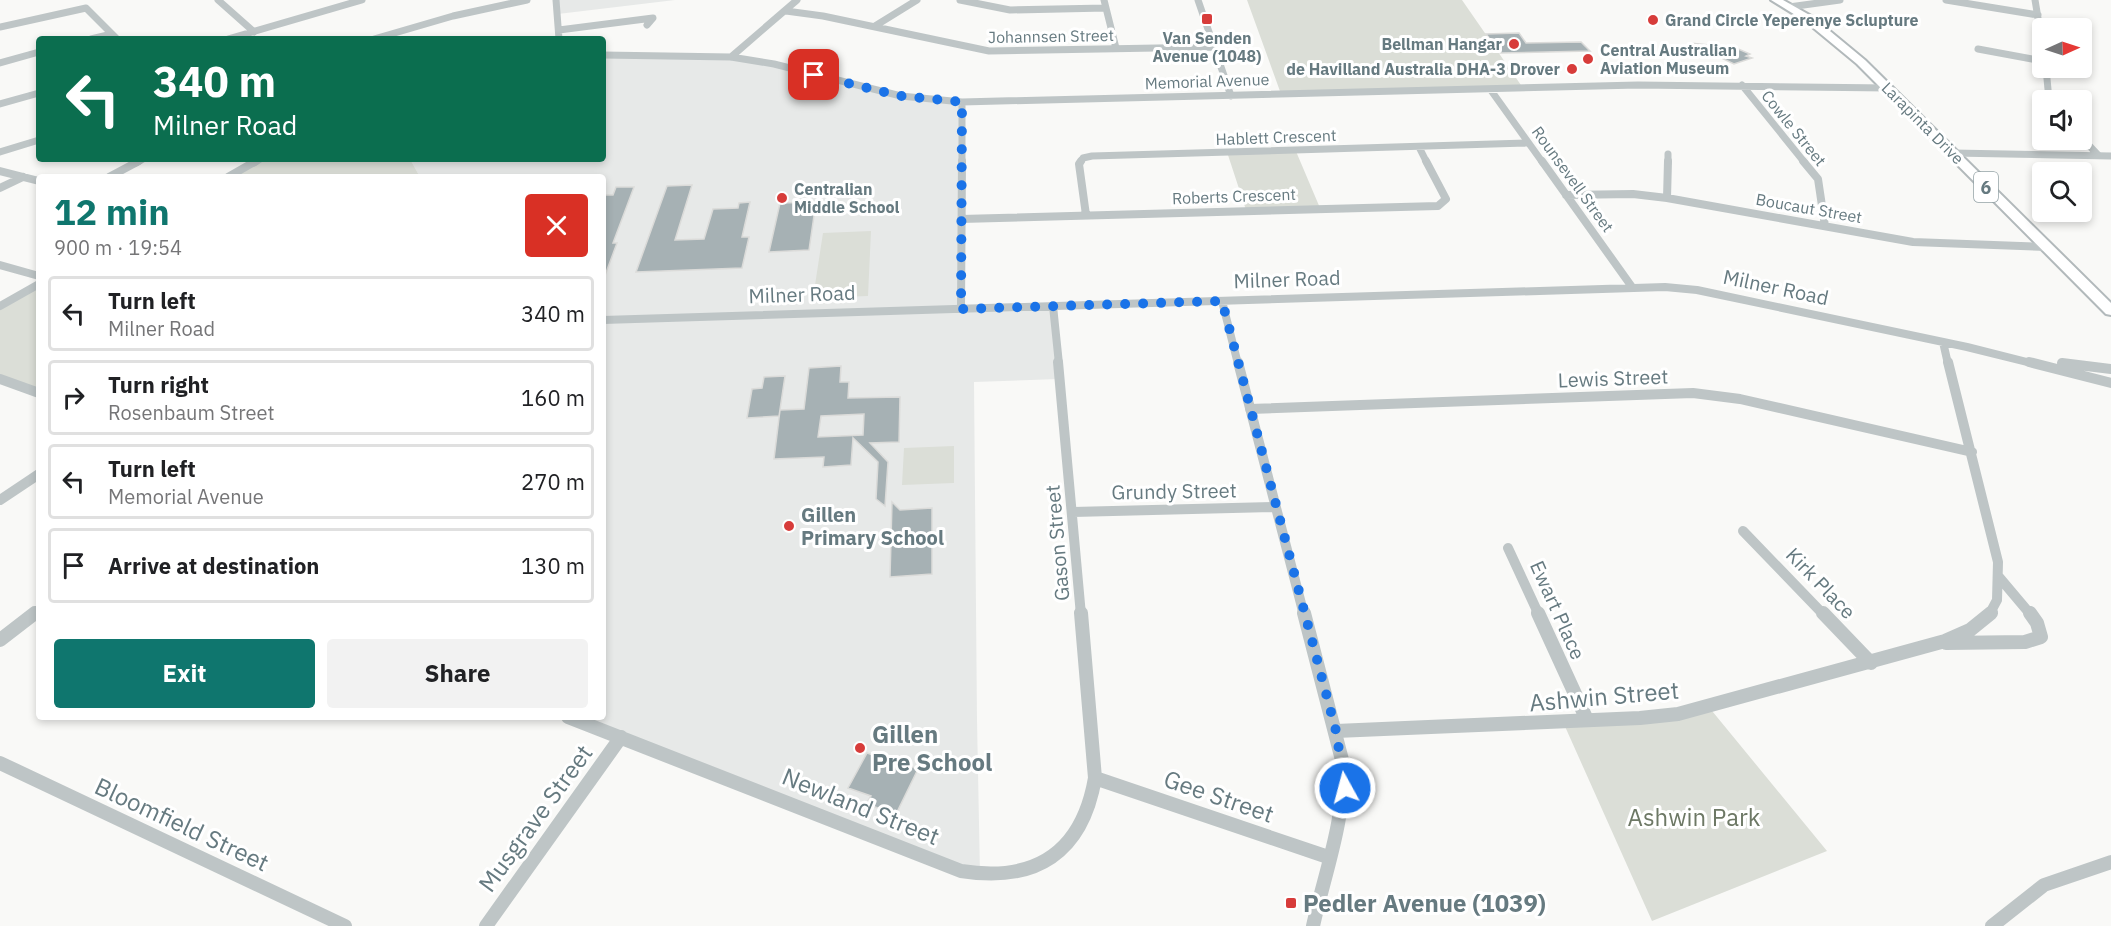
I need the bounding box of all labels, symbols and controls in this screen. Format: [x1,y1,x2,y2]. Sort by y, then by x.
place label: Grand Circle Yeperenye Sclupture [1665,10,1919,30]
marker: Van Senden Avenue (1048) [1200,12,1214,26]
marker: Grand Circle Yeperenye Sclupture [1646,13,1660,27]
north arrow [2032,18,2092,78]
map controls [2032,18,2092,222]
street label: Johannsen Street [988,25,1114,47]
place label: Van Senden Avenue (1048) [1152,28,1262,66]
place label: Bellman Hangar [1381,34,1503,54]
marker: Bellman Hangar [1507,37,1521,51]
place label: Central Australian Aviation Museum [1600,40,1737,78]
pin [788,49,839,100]
marker: Central Australian Aviation Museum [1581,52,1595,66]
text: 340 m [153,54,276,109]
icon: arrive [797,58,830,91]
place label: de Havilland Australia DHA-3 Drover [1286,59,1561,79]
icon: left [54,60,132,138]
marker: de Havilland Australia DHA-3 Drover [1565,62,1579,76]
street label: Memorial Avenue [1144,69,1270,93]
street label: Larapinta Drive [1878,78,1969,169]
street label: Cowle Street [1757,86,1831,170]
button: sound [2032,90,2092,150]
text: Milner Road [153,107,298,142]
street label: Rounsevell Street [1528,122,1618,236]
street label: Hablett Crescent [1215,125,1337,149]
button: search [2032,162,2092,222]
road number: 6 [1974,172,1998,202]
place label: Centralian Middle School [794,179,900,217]
street label: Roberts Crescent [1172,184,1296,208]
text: 12 min [54,188,170,235]
street label: Boucaut Street [1754,189,1864,227]
marker: Centralian Middle School [775,191,789,205]
button: close [525,194,588,257]
text: 900 m · 19:54 [54,234,182,261]
street label: Milner Road [1721,263,1831,311]
street label: Milner Road [1233,264,1341,294]
street label: Milner Road [748,279,856,309]
text: Turn left [108,286,196,315]
icon: left [57,297,90,330]
text: 340 m [521,299,585,328]
text: Milner Road [108,315,215,342]
street label: Lewis Street [1557,363,1669,393]
text: Turn right [108,370,209,399]
icon: right [57,381,90,414]
text: 160 m [521,383,585,412]
text: Rosenbaum Street [108,399,274,426]
text: Turn left [108,454,196,483]
icon: left [57,465,90,498]
text: 270 m [521,467,585,496]
street label: Grundy Street [1111,476,1237,506]
text: Memorial Avenue [108,483,264,510]
street label: Gason Street [1038,484,1076,602]
place label: Gillen Primary School [801,501,944,551]
marker: Gillen Primary School [782,519,796,533]
street label: Kirk Place [1780,541,1862,625]
icon: arrive [57,549,90,582]
text: Arrive at destination [108,551,319,580]
text: 130 m [521,551,585,580]
street label: Ewart Place [1524,556,1592,664]
button: Exit [54,639,315,708]
button: Share [327,639,588,708]
street label: Ashwin Street [1528,674,1680,718]
place label: Gillen Pre School [872,718,992,778]
street label: Musgrave Street [471,738,599,898]
marker: Gillen Pre School [853,741,867,755]
position arrow [1313,756,1377,820]
street label: Newland Street [778,760,944,852]
street label: Gee Street [1160,762,1278,830]
street label: Bloomfield Street [90,770,274,878]
park label: Ashwin Park [1628,801,1761,833]
place label: Pedler Avenue (1039) [1303,887,1546,919]
marker: Pedler Avenue (1039) [1284,896,1298,910]

